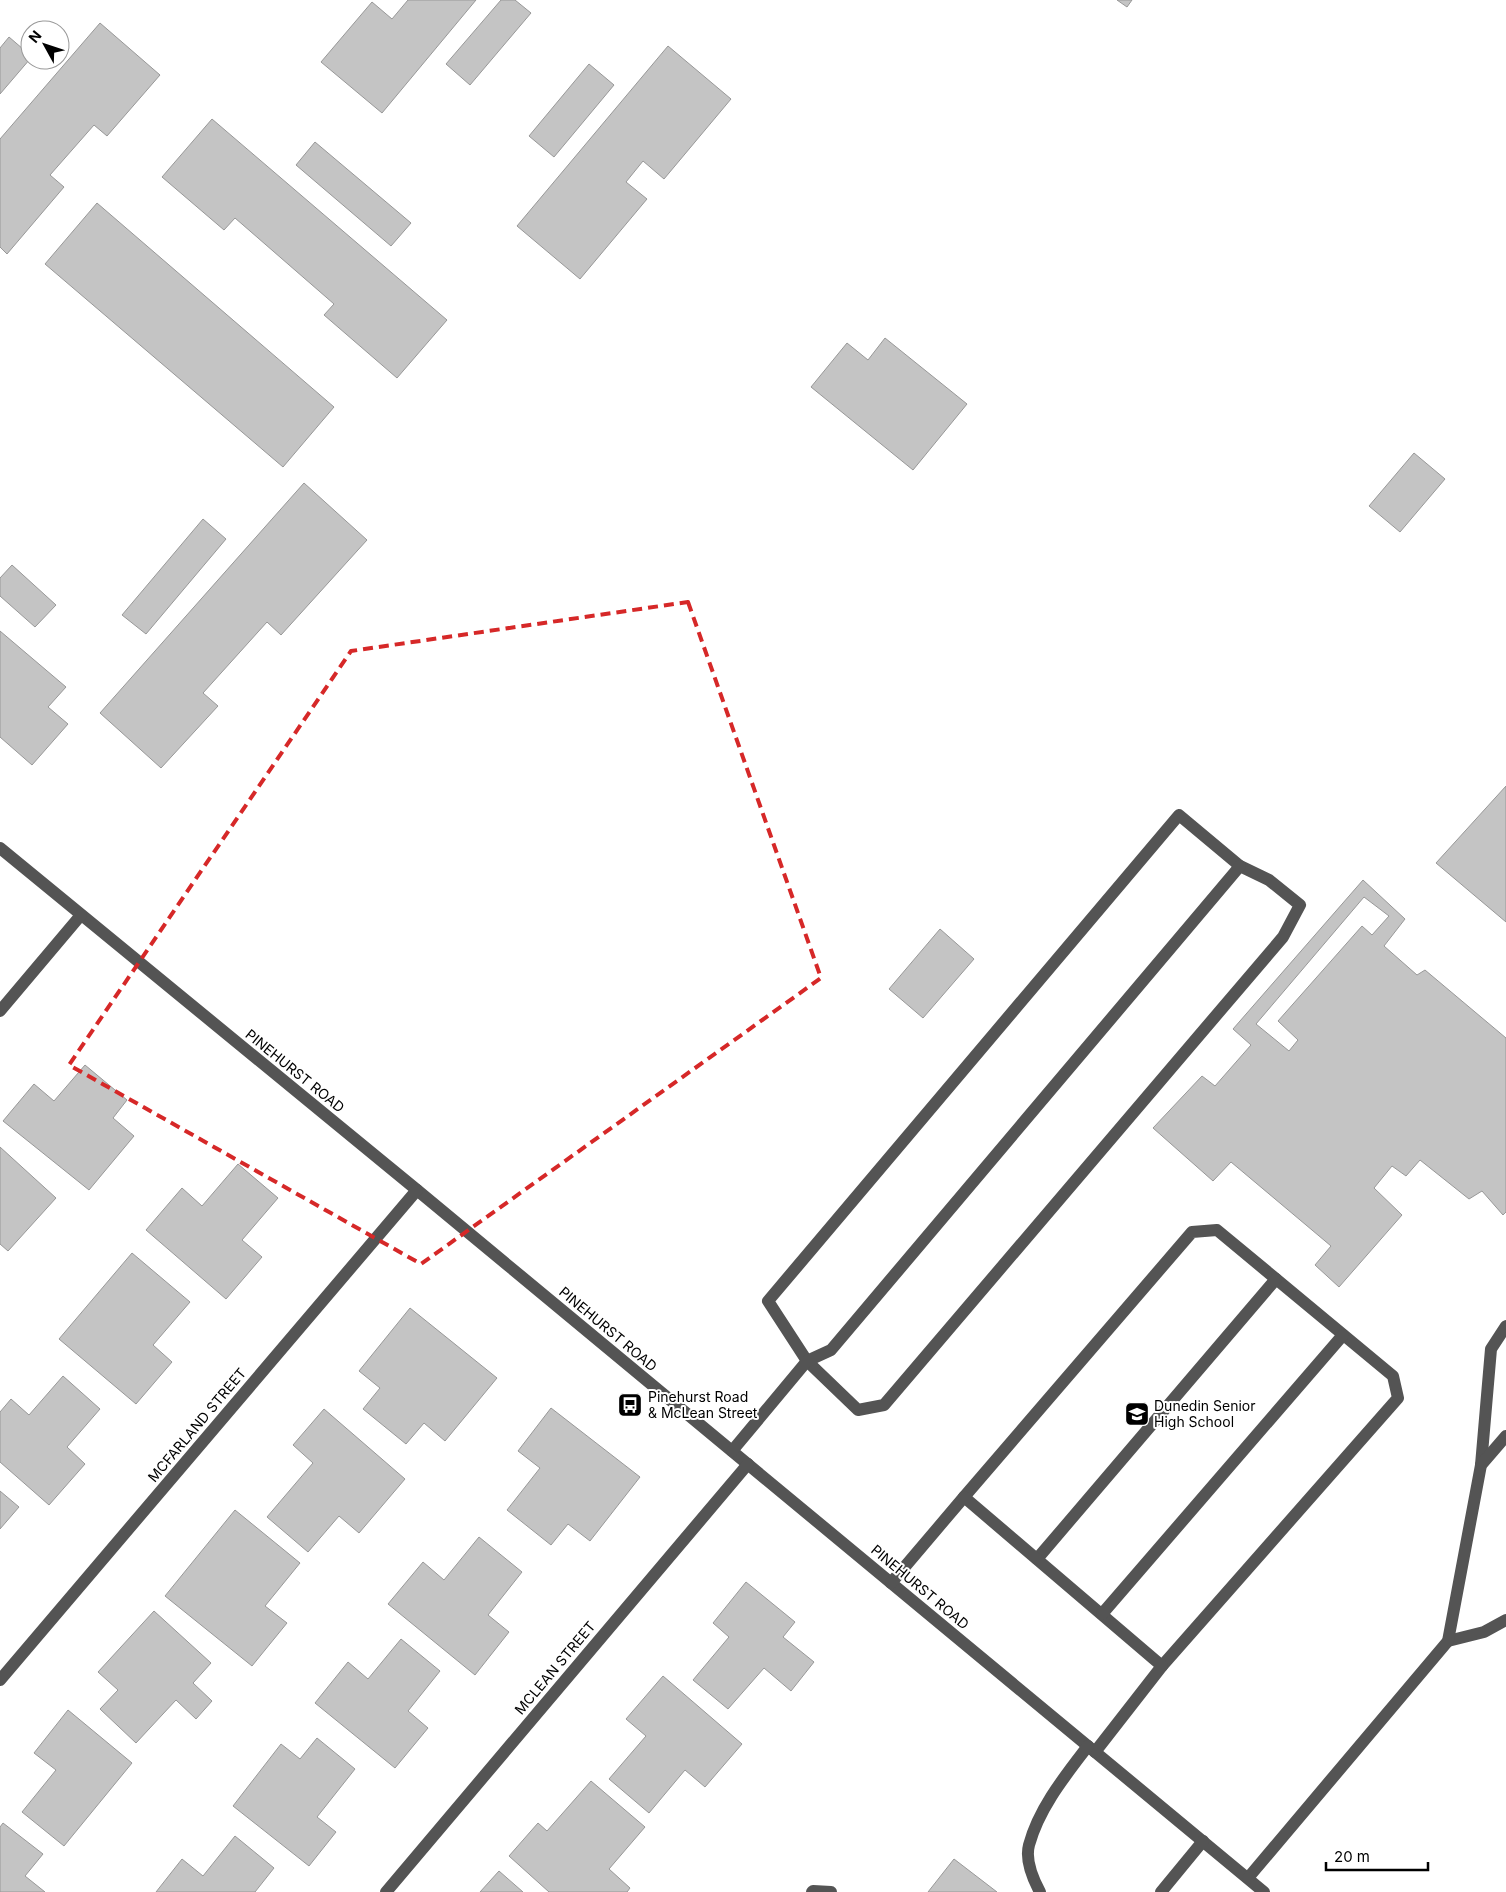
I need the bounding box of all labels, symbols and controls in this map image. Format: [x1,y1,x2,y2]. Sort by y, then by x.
north arrow [20,20,70,70]
text: N [25,27,45,46]
street label: PINEHURST ROAD [242,1025,348,1116]
street label: PINEHURST ROAD [556,1283,661,1374]
street label: MCFARLAND STREET [144,1364,249,1485]
place label: Pinehurst Road & McLean Street [648,1388,758,1421]
bus stop icon: Pinehurst Road & McLean Street [617,1392,643,1418]
place label: Dunedin Senior High School [1154,1397,1255,1430]
school or university icon: Dunedin Senior High School [1124,1401,1150,1427]
street label: PINEHURST ROAD [868,1541,973,1632]
street label: MCLEAN STREET [511,1618,598,1718]
scale bar [1326,1840,1428,1872]
text: 20 m [1334,1847,1370,1866]

